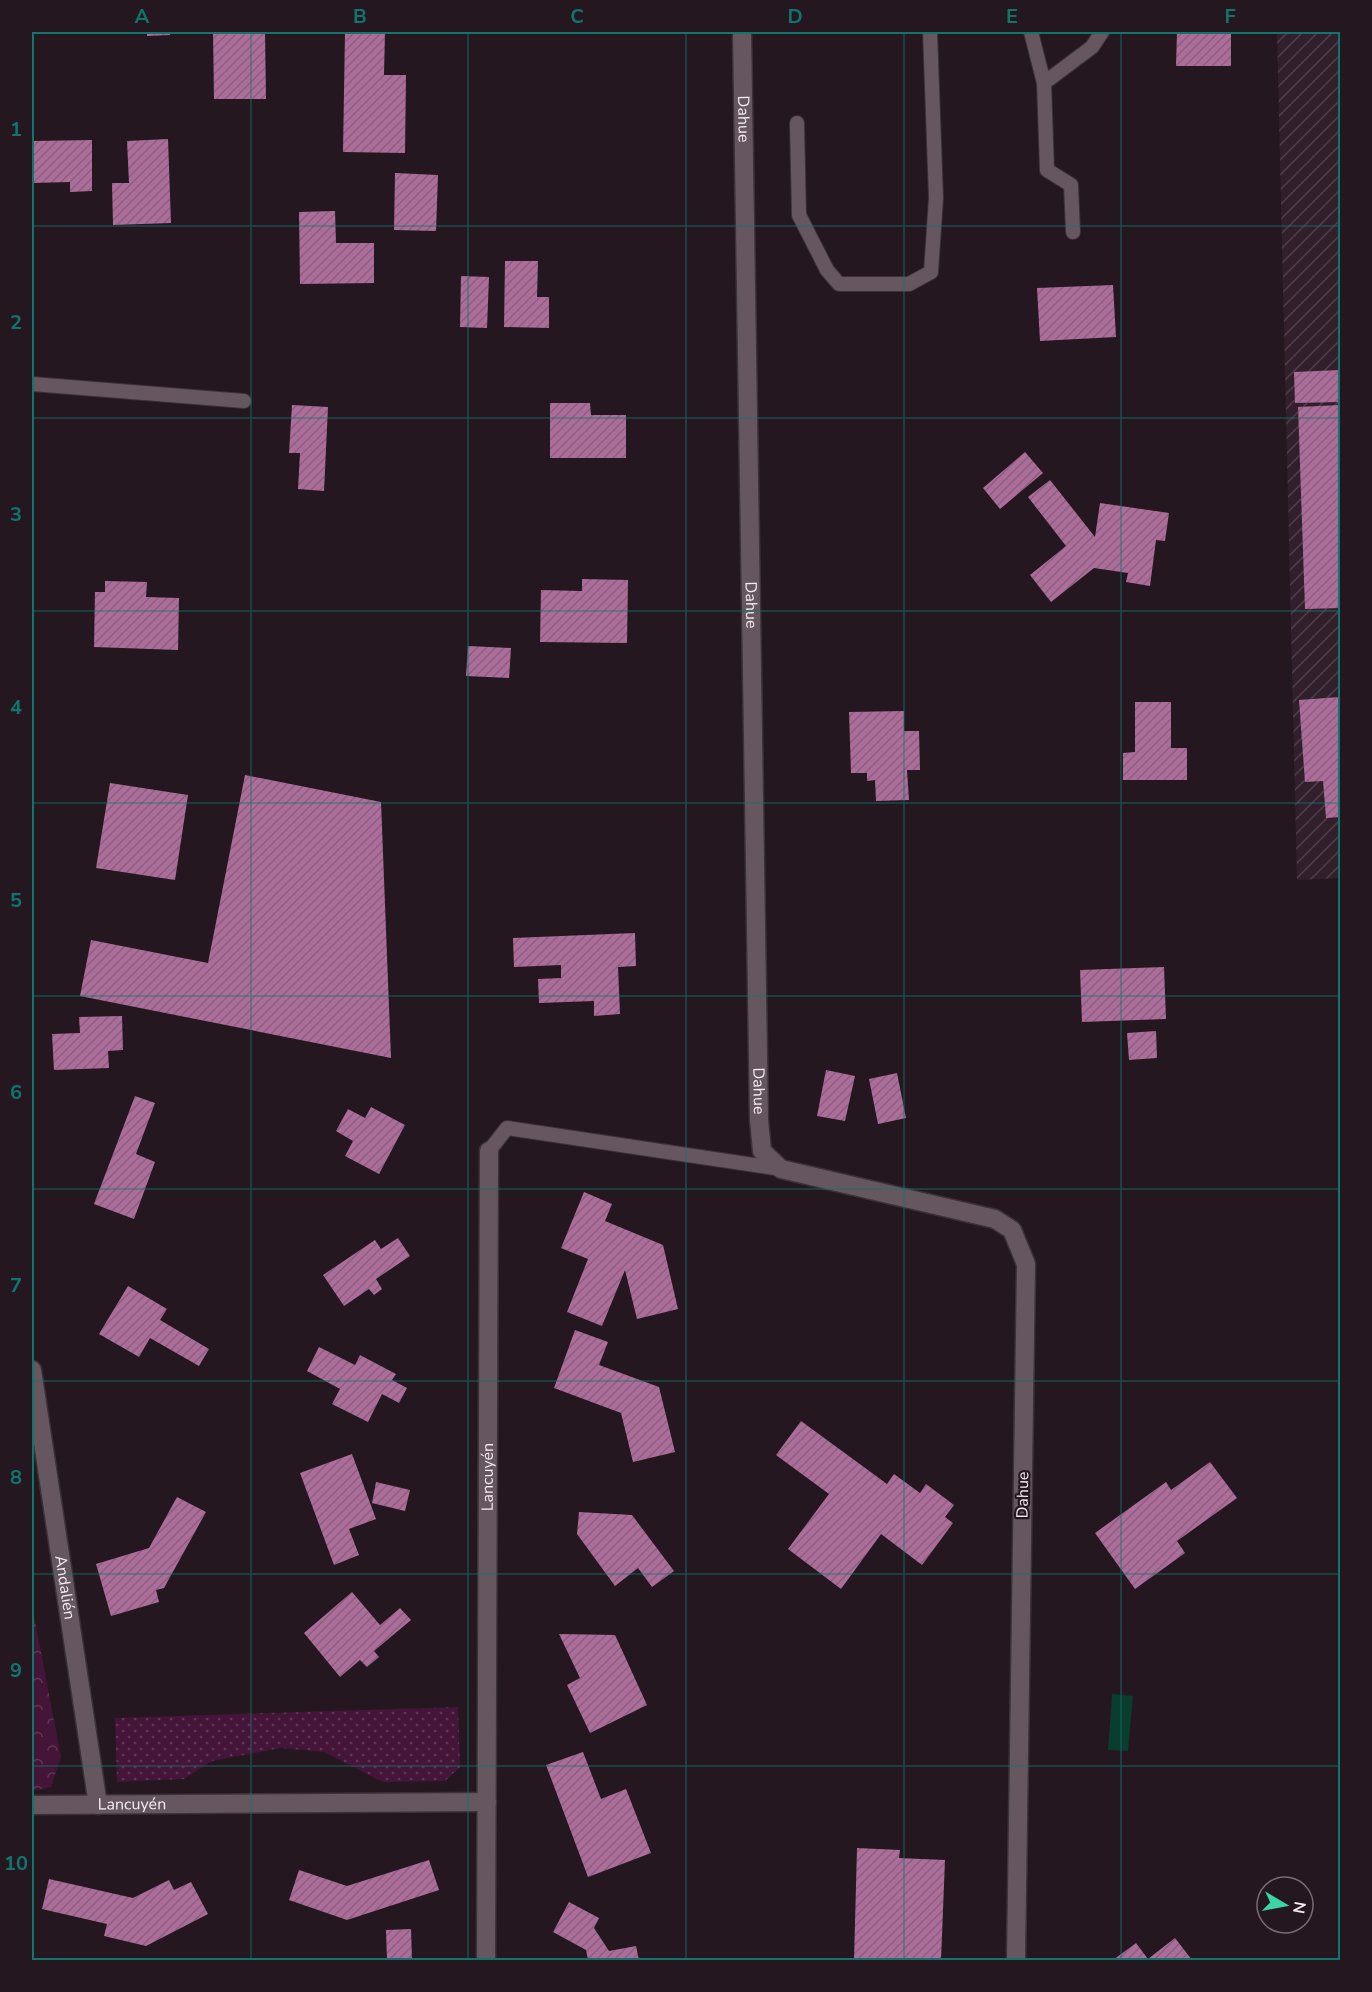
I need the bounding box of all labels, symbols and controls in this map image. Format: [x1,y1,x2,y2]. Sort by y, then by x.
text: A [135,3,150,30]
text: B [353,3,367,30]
text: C [570,3,584,30]
text: D [787,3,803,30]
text: E [1006,3,1018,30]
text: F [1224,3,1236,30]
street label: Dahue [732,95,755,143]
text: 1 [10,116,22,143]
text: 2 [10,309,22,336]
text: 3 [10,501,22,528]
street label: Dahue [740,581,762,629]
text: 4 [10,694,22,721]
text: 5 [10,887,22,914]
street label: Dahue [747,1067,770,1115]
text: 6 [10,1079,22,1106]
text: 7 [10,1272,22,1299]
street label: Lancuyén [477,1443,499,1511]
text: 8 [10,1464,22,1491]
street label: Dahue [1012,1471,1034,1519]
street label: Andalién [49,1554,81,1621]
text: 9 [10,1657,22,1684]
street label: Lancuyén [98,1793,166,1816]
text: 10 [4,1850,28,1877]
north arrow [1255,1875,1315,1935]
text: N [1287,1900,1311,1915]

